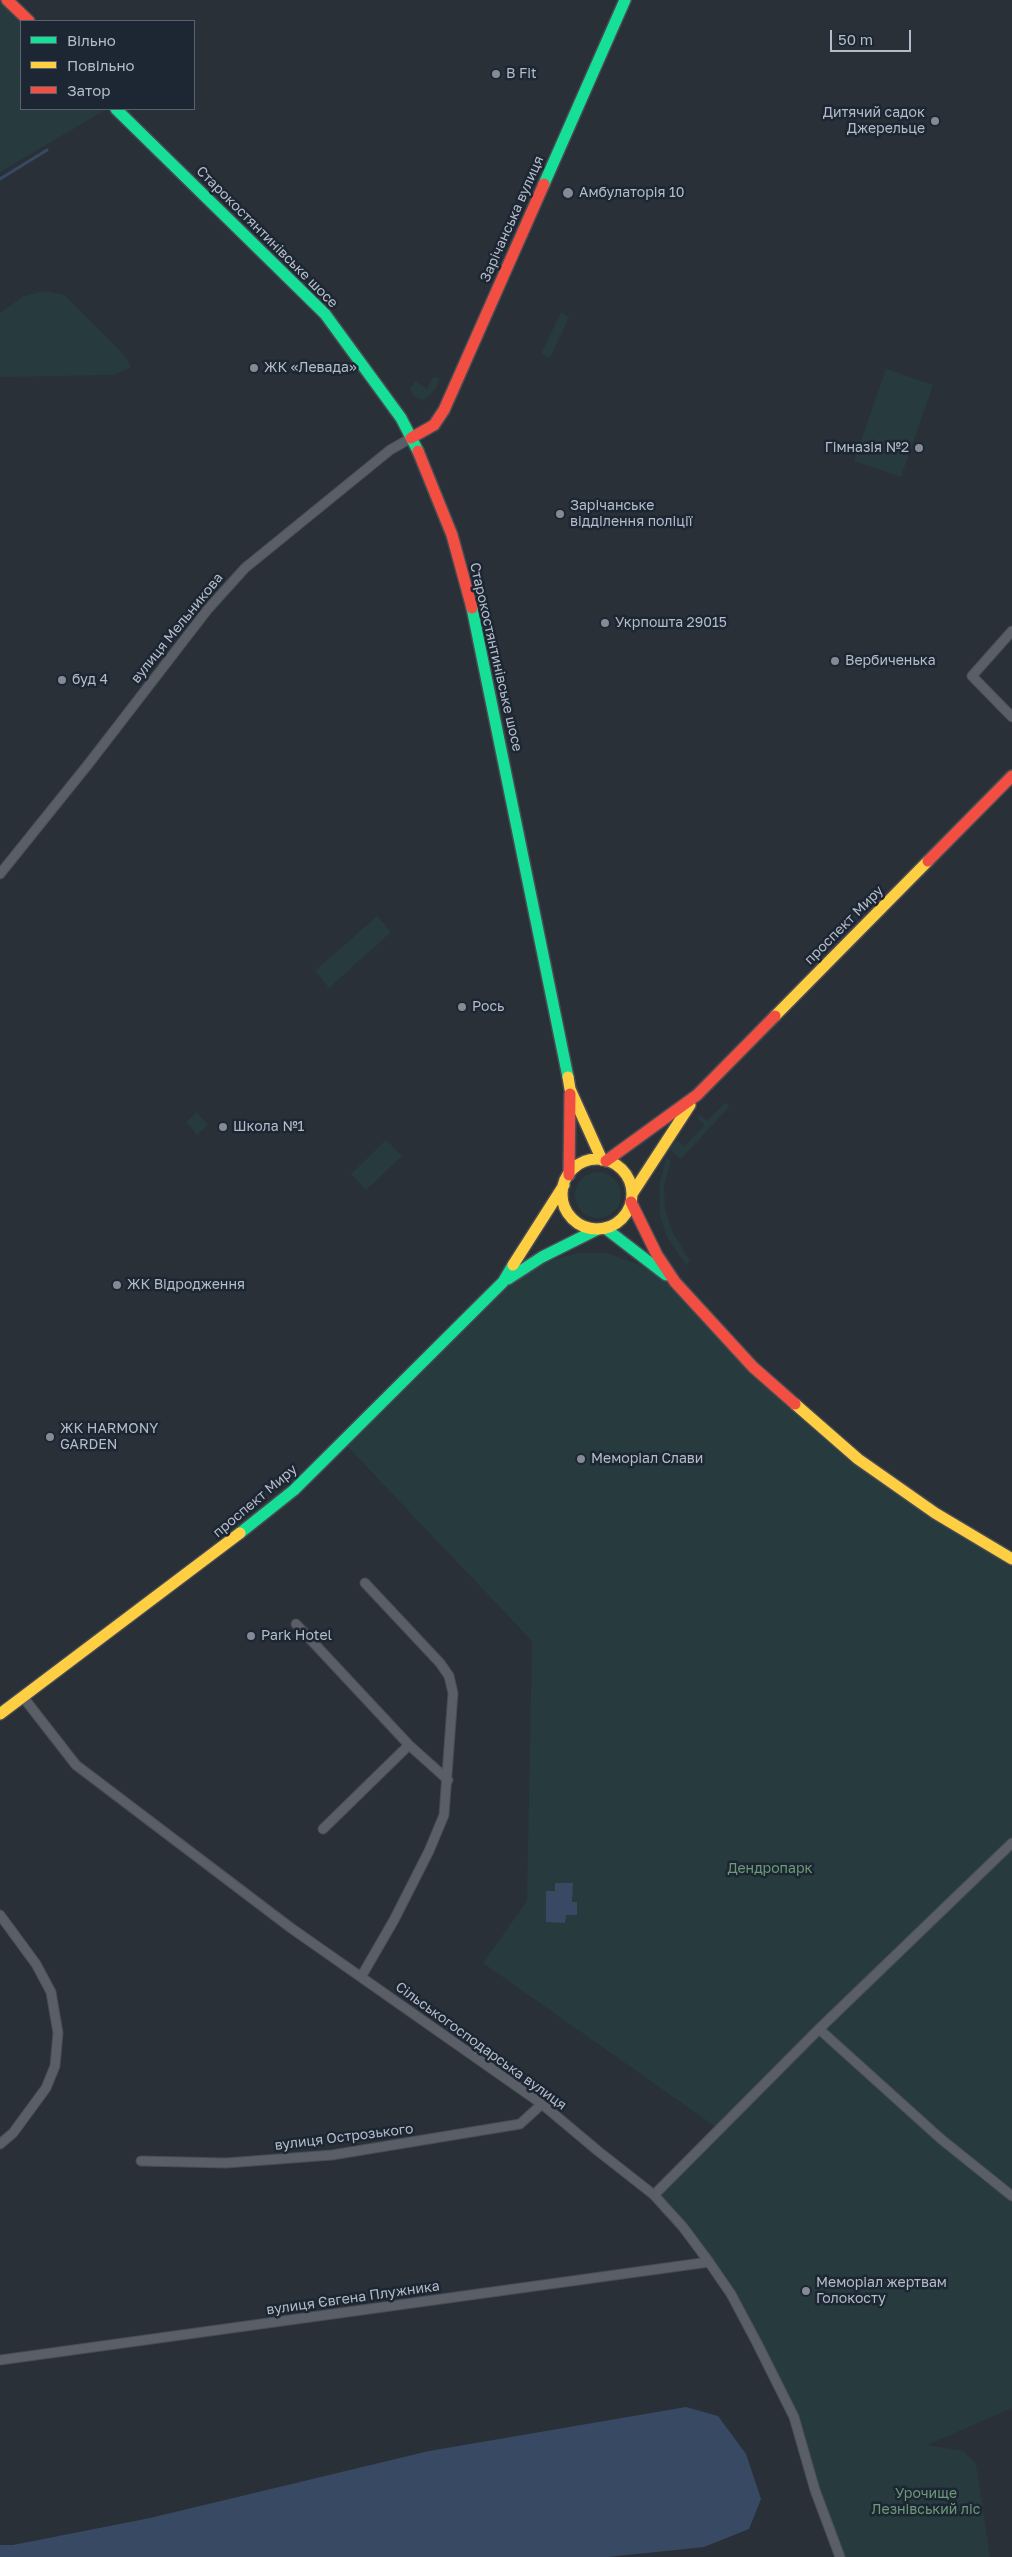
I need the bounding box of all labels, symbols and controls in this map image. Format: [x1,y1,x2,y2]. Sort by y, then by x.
legend [20,20,195,110]
scale bar [832,20,913,52]
text: 50 m [838,30,873,48]
text: Вільно [67,31,116,49]
text: Повільно [67,56,135,74]
place label: B Fit [506,66,537,82]
marker: B Fit [490,68,502,80]
text: Затор [67,81,110,99]
place label: Дитячий садок Джерельце [823,105,925,138]
marker: Дитячий садок Джерельце [929,115,941,127]
street label: Зарічанська вулиця [477,153,547,285]
street label: Старокостянтинівське шосе [193,163,341,311]
place label: Амбулаторія 10 [579,185,684,201]
marker: Амбулаторія 10 [561,186,575,200]
place label: ЖК «Левада» [264,360,357,376]
marker: ЖК «Левада» [248,362,260,374]
place label: Гімназія №2 [825,440,909,456]
marker: Гімназія №2 [913,442,925,454]
place label: Зарічанське відділення поліції [570,498,693,530]
marker: Зарічанське відділення поліції [554,508,566,520]
street label: Старокостянтинівське шосе [466,561,526,753]
street label: вулиця Мельникова [127,570,227,686]
place label: Укрпошта 29015 [615,615,727,631]
marker: Укрпошта 29015 [599,617,611,629]
place label: Вербиченька [845,653,936,669]
marker: Вербиченька [829,655,841,667]
place label: буд 4 [72,672,108,688]
marker: буд 4 [56,674,68,686]
street label: проспект Миру [801,882,887,968]
place label: Рось [472,999,504,1015]
marker: Рось [456,1001,468,1013]
place label: Школа №1 [233,1119,304,1135]
marker: Школа №1 [217,1121,229,1133]
place label: ЖК Відродження [127,1277,245,1293]
marker: ЖК Відродження [111,1279,123,1291]
place label: ЖК HARMONY GARDEN [60,1421,158,1454]
marker: ЖК HARMONY GARDEN [44,1431,56,1443]
place label: Меморіал Слави [591,1451,703,1467]
marker: Меморіал Слави [575,1453,587,1465]
street label: проспект Миру [209,1461,301,1541]
place label: Park Hotel [261,1628,332,1644]
marker: Park Hotel [245,1630,257,1642]
park label: Дендропарк [727,1861,813,1877]
street label: Сільськогосподарська вулиця [392,1978,570,2114]
street label: вулиця Острозького [274,2120,414,2154]
place label: Меморіал жертвам Голокосту [816,2275,947,2308]
street label: вулиця Євгена Плужника [265,2278,441,2318]
marker: Меморіал жертвам Голокосту [800,2285,812,2297]
park label: Урочище Лезнівський ліс [872,2486,980,2518]

